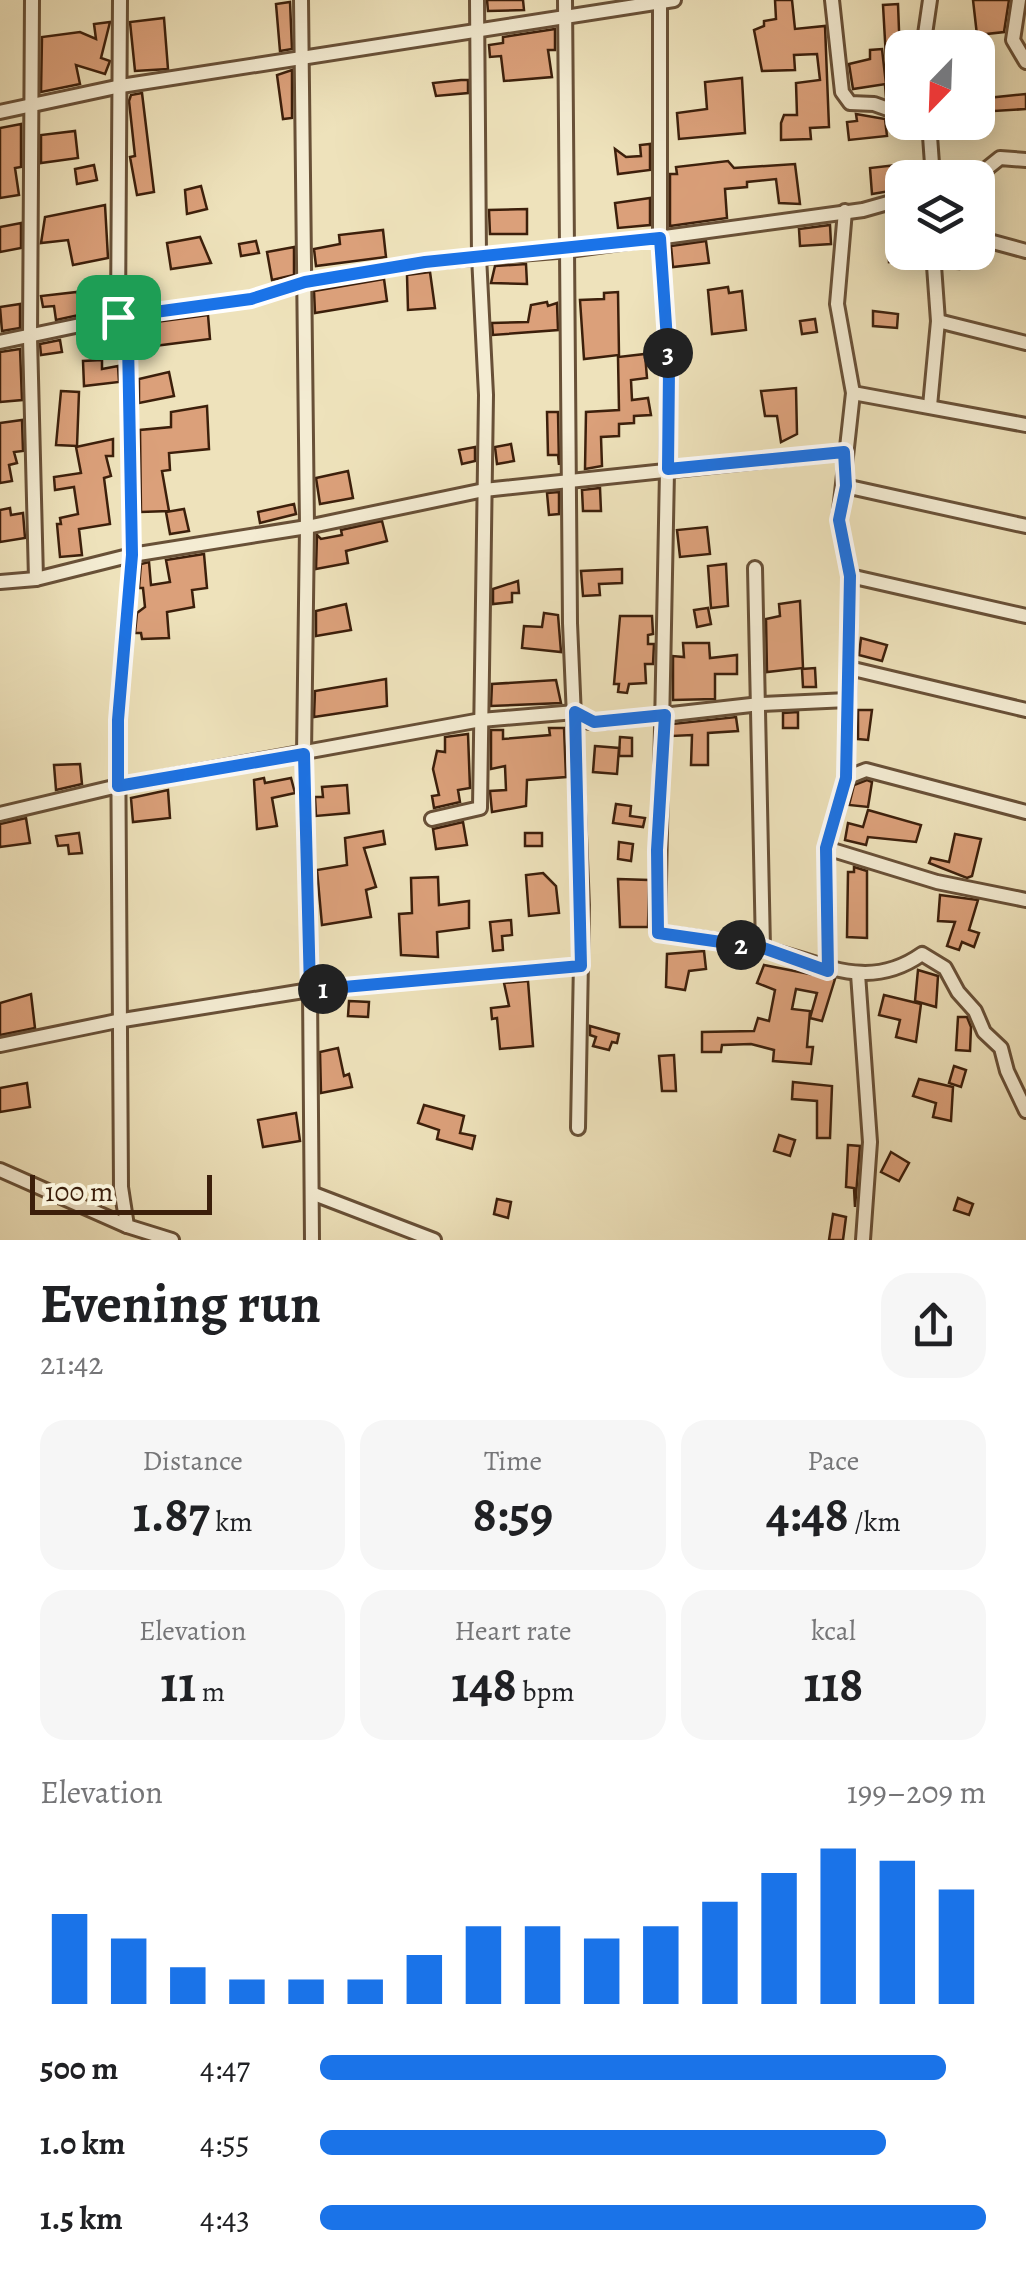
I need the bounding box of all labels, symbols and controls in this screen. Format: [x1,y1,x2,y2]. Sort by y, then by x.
north arrow [885,30,995,140]
map controls [885,30,995,270]
button: layers [885,160,995,270]
pin [76,275,161,360]
icon: arrive [91,290,146,345]
pin: 3 [643,328,693,378]
text: 3 [662,334,674,372]
pin: 2 [716,920,766,970]
text: 2 [734,926,748,964]
pin: 1 [298,964,348,1014]
text: 1 [318,970,328,1008]
scale bar [30,1170,212,1214]
text: 100 m [45,1173,113,1211]
text: Evening run [40,1266,321,1341]
button: share [881,1273,986,1378]
text: 21:42 [40,1341,103,1385]
text: Distance [142,1442,243,1480]
text: Time [484,1442,542,1480]
text: Pace [807,1442,859,1480]
text: 1.87 [133,1480,210,1548]
text: 8:59 [473,1480,553,1548]
text: 4:48 [766,1480,849,1548]
text: km [210,1503,253,1541]
text: /km [849,1503,901,1541]
text: Elevation [139,1612,246,1650]
text: Heart rate [455,1612,571,1650]
text: kcal [811,1612,856,1650]
text: 11 [160,1650,196,1718]
text: 148 [451,1650,517,1718]
text: 118 [803,1650,863,1718]
text: m [196,1673,225,1711]
text: bpm [517,1673,575,1711]
text: Elevation [40,1770,163,1814]
text: 199–209 m [847,1770,986,1814]
text: 500 m [40,2046,118,2090]
text: 4:47 [200,2046,250,2090]
text: 1.0 km [40,2121,125,2165]
text: 4:55 [200,2121,250,2165]
text: 1.5 km [40,2196,123,2240]
text: 4:43 [200,2196,250,2240]

